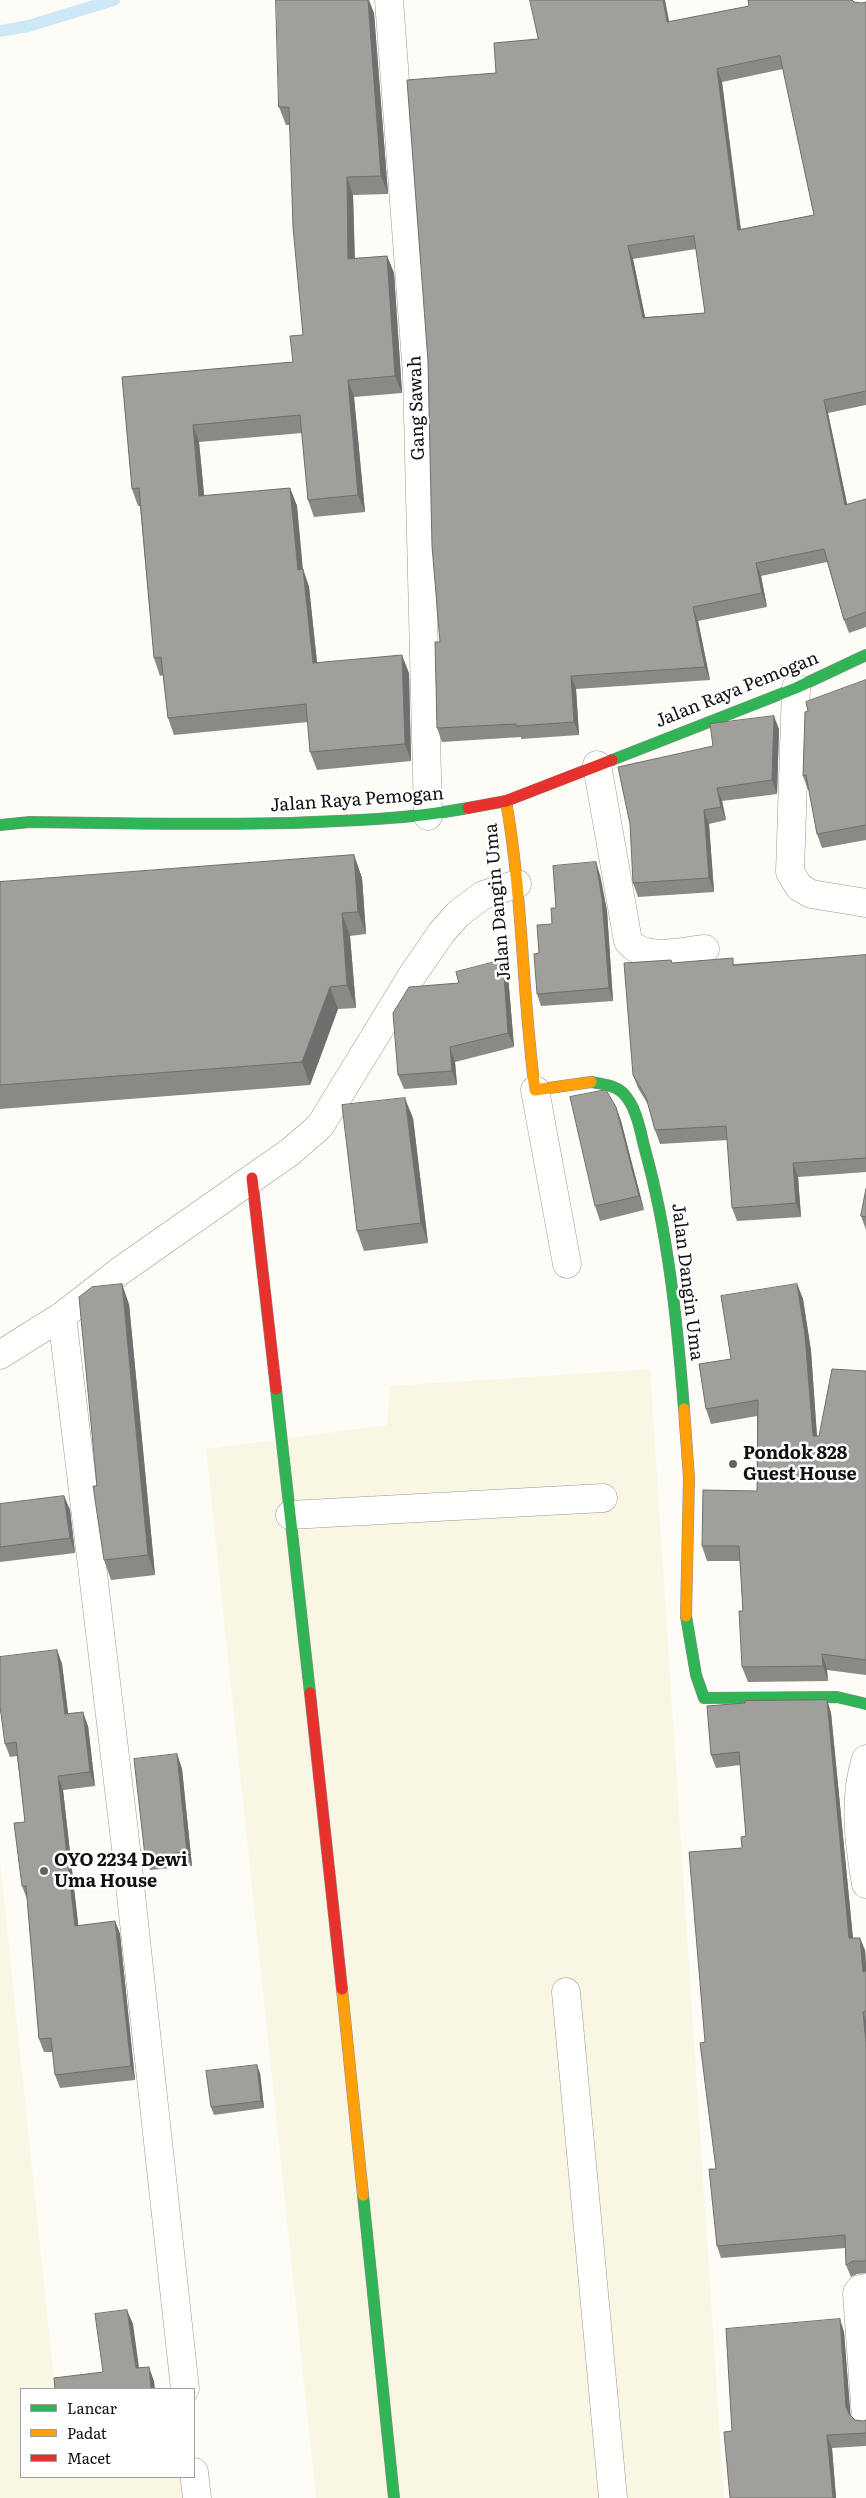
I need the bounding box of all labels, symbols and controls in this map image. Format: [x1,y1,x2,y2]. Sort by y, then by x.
street label: Gang Sawah [404,355,430,461]
street label: Jalan Raya Pemogan [652,647,822,733]
street label: Jalan Raya Pemogan [269,783,445,817]
street label: Jalan Dangin Uma [480,822,516,982]
street label: Jalan Dangin Uma [667,1202,707,1362]
place label: Pondok 828 Guest House [743,1443,857,1486]
marker: Pondok 828 Guest House [727,1458,739,1470]
place label: OYO 2234 Dewi Uma House [54,1850,188,1892]
marker: OYO 2234 Dewi Uma House [38,1865,50,1877]
legend [20,2388,195,2478]
text: Lancar [67,2396,117,2419]
text: Padat [67,2421,107,2444]
text: Macet [67,2446,111,2469]

